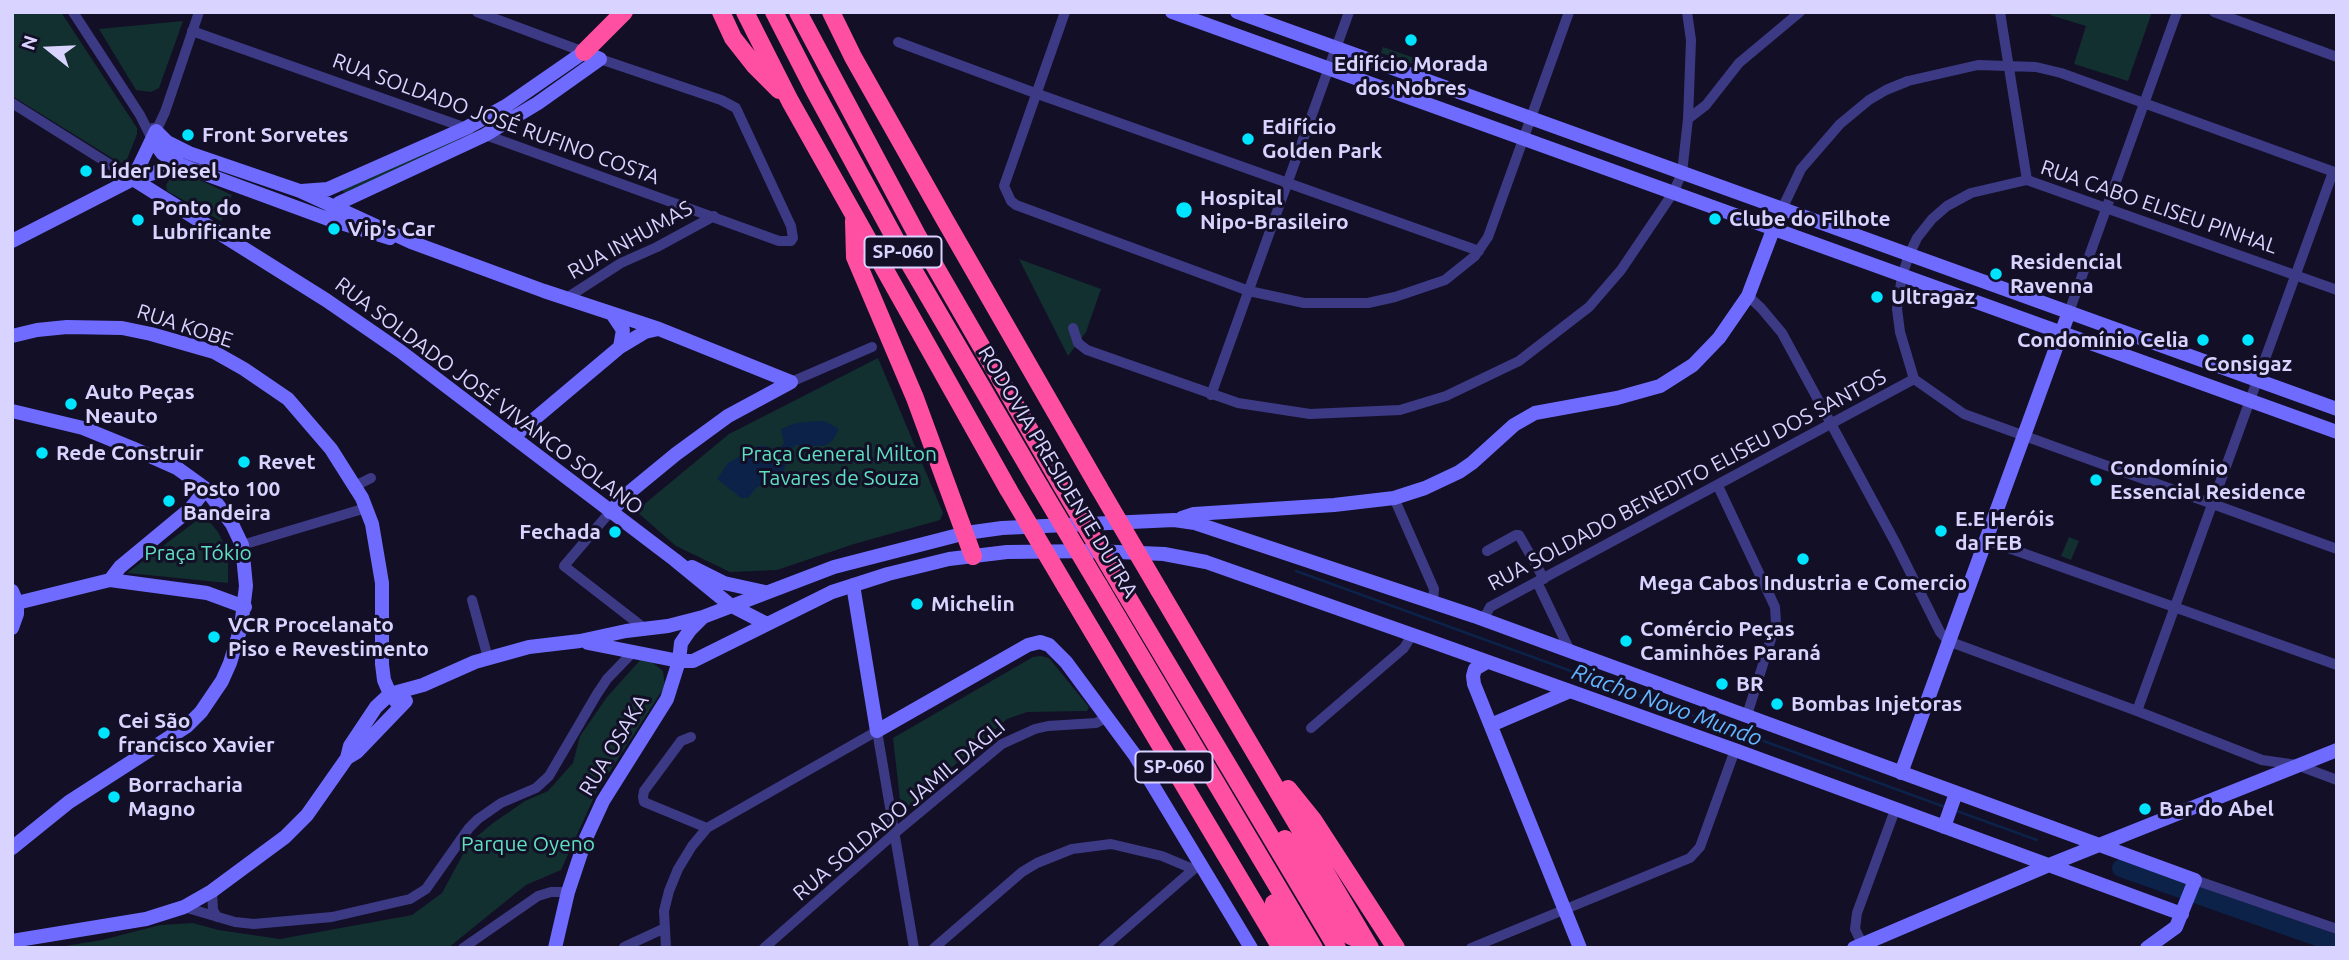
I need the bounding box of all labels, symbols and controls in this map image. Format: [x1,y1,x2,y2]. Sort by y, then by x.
north arrow [14,14,84,84]
text: N [16,32,42,53]
marker: Edifício Morada dos Nobres [1403,32,1419,48]
street label: RUA SOLDADO JOSÉ RUFINO COSTA [329,48,663,190]
place label: Edifício Morada dos Nobres [1334,51,1488,101]
place label: Edifício Golden Park [1262,114,1382,164]
place label: Front Sorvetes [202,122,348,148]
marker: Front Sorvetes [180,127,196,143]
marker: Edifício Golden Park [1240,131,1256,147]
street label: RUA CABO ELISEU PINHAL [2037,155,2281,259]
place label: Líder Diesel [100,158,217,184]
marker: Líder Diesel [78,163,94,179]
place label: Hospital Nipo-Brasileiro [1200,185,1349,235]
place label: Ponto do Lubrificante [152,195,272,245]
street label: RUA INHUMAS [563,195,697,285]
marker: Hospital Nipo-Brasileiro [1174,200,1194,220]
place label: Clube do Filhote [1729,206,1891,232]
marker: Clube do Filhote [1707,211,1723,227]
marker: Ponto do Lubrificante [130,212,146,228]
place label: Vip's Car [348,216,435,242]
marker: Vip's Car [326,221,342,237]
road number: SP-060 [864,236,942,268]
place label: Residencial Ravenna [2010,249,2122,299]
marker: Residencial Ravenna [1988,266,2004,282]
street label: RUA SOLDADO JOSÉ VIVANCO SOLANO [330,272,648,520]
place label: Ultragaz [1891,284,1975,310]
marker: Ultragaz [1869,289,1885,305]
street label: RUA KOBE [134,299,236,353]
place label: Condomínio Celia [2017,327,2189,353]
marker: Condomínio Celia [2195,332,2211,348]
marker: Consigaz [2240,332,2256,348]
street label: RODOVIA PRESIDENTE DUTRA [973,342,1143,602]
place label: Consigaz [2204,351,2292,377]
street label: RUA SOLDADO BENEDITO ELISEU DOS SANTOS [1484,364,1890,596]
place label: Auto Peças Neauto [85,379,195,429]
marker: Auto Peças Neauto [63,396,79,412]
place label: Rede Construir [56,440,204,466]
park label: Praça General Milton Tavares de Souza [741,441,937,491]
marker: Rede Construir [34,445,50,461]
place label: Revet [258,449,316,475]
marker: Revet [236,454,252,470]
place label: Condomínio Essencial Residence [2110,455,2306,505]
marker: Condomínio Essencial Residence [2088,472,2104,488]
place label: Posto 100 Bandeira [183,476,280,526]
marker: Posto 100 Bandeira [161,493,177,509]
place label: E.E Heróis da FEB [1955,506,2054,556]
place label: Fechada [519,519,601,545]
marker: E.E Heróis da FEB [1933,523,1949,539]
marker: Fechada [607,524,623,540]
park label: Praça Tókio [144,540,252,566]
marker: Mega Cabos Industria e Comercio [1795,551,1811,567]
place label: Mega Cabos Industria e Comercio [1639,570,1967,596]
place label: Michelin [931,591,1015,617]
marker: Michelin [909,596,925,612]
place label: VCR Procelanato Piso e Revestimento [228,612,429,662]
place label: Comércio Peças Caminhões Paraná [1640,616,1821,666]
marker: VCR Procelanato Piso e Revestimento [206,629,222,645]
marker: Comércio Peças Caminhões Paraná [1618,633,1634,649]
water label: Riacho Novo Mundo [1568,658,1766,752]
place label: BR [1736,671,1764,697]
marker: BR [1714,676,1730,692]
street label: RUA OSAKA [574,690,654,800]
place label: Bombas Injetoras [1791,691,1962,717]
marker: Bombas Injetoras [1769,696,1785,712]
place label: Cei São francisco Xavier [118,708,275,758]
street label: RUA SOLDADO JAMIL DAGLI [788,714,1010,906]
marker: Cei São francisco Xavier [96,725,112,741]
road number: SP-060 [1136,752,1212,782]
place label: Borracharia Magno [128,772,243,822]
marker: Borracharia Magno [106,789,122,805]
place label: Bar do Abel [2159,796,2274,822]
marker: Bar do Abel [2137,801,2153,817]
park label: Parque Oyeno [461,831,595,857]

